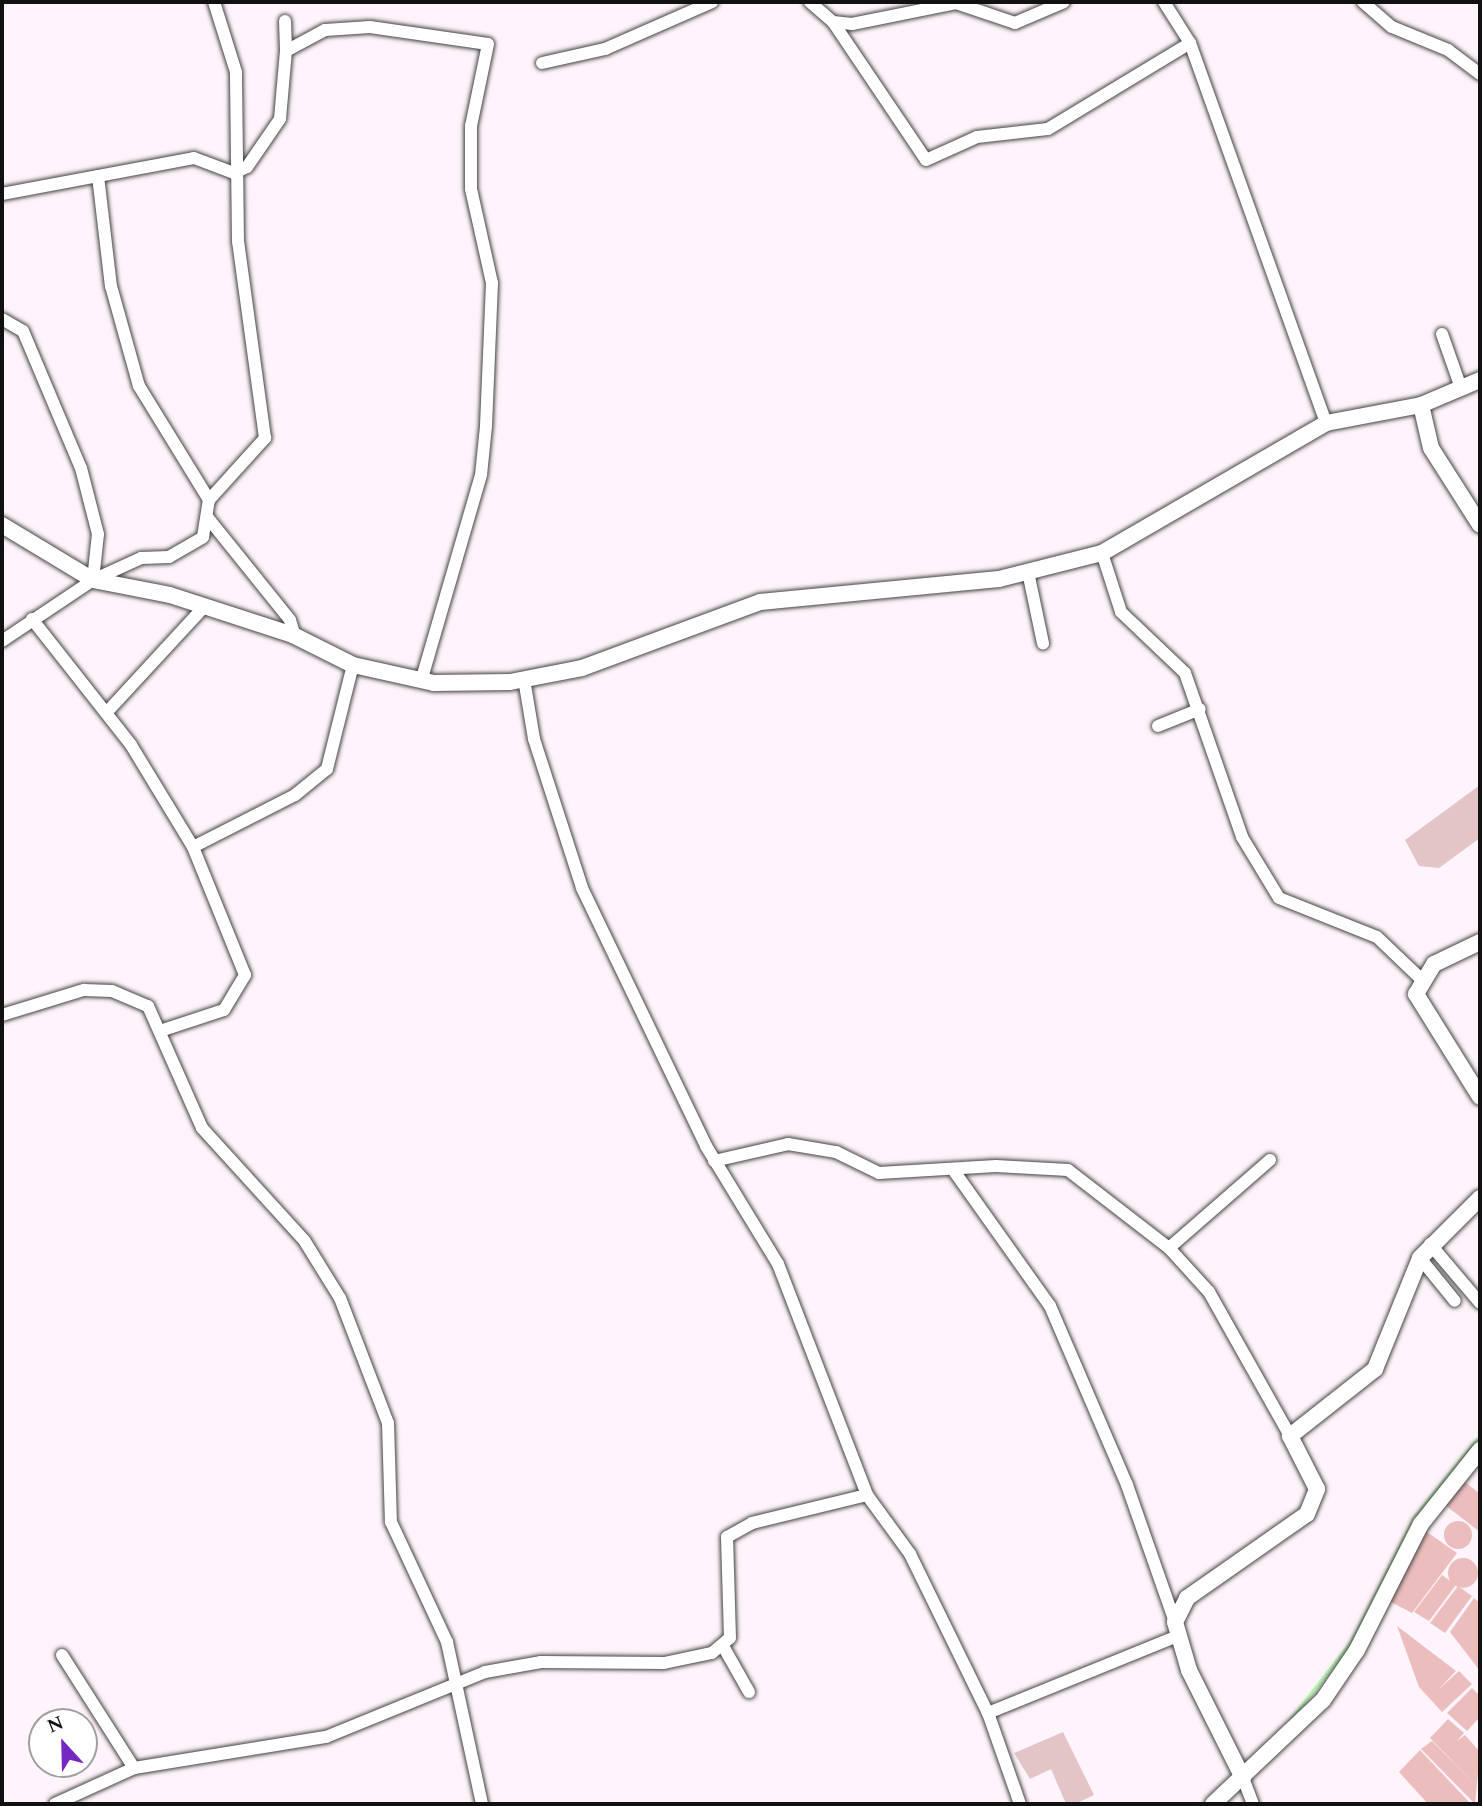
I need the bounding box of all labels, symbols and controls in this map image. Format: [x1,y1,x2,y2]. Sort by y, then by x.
north arrow [28,1708,98,1778]
text: N [43,1709,68,1741]

